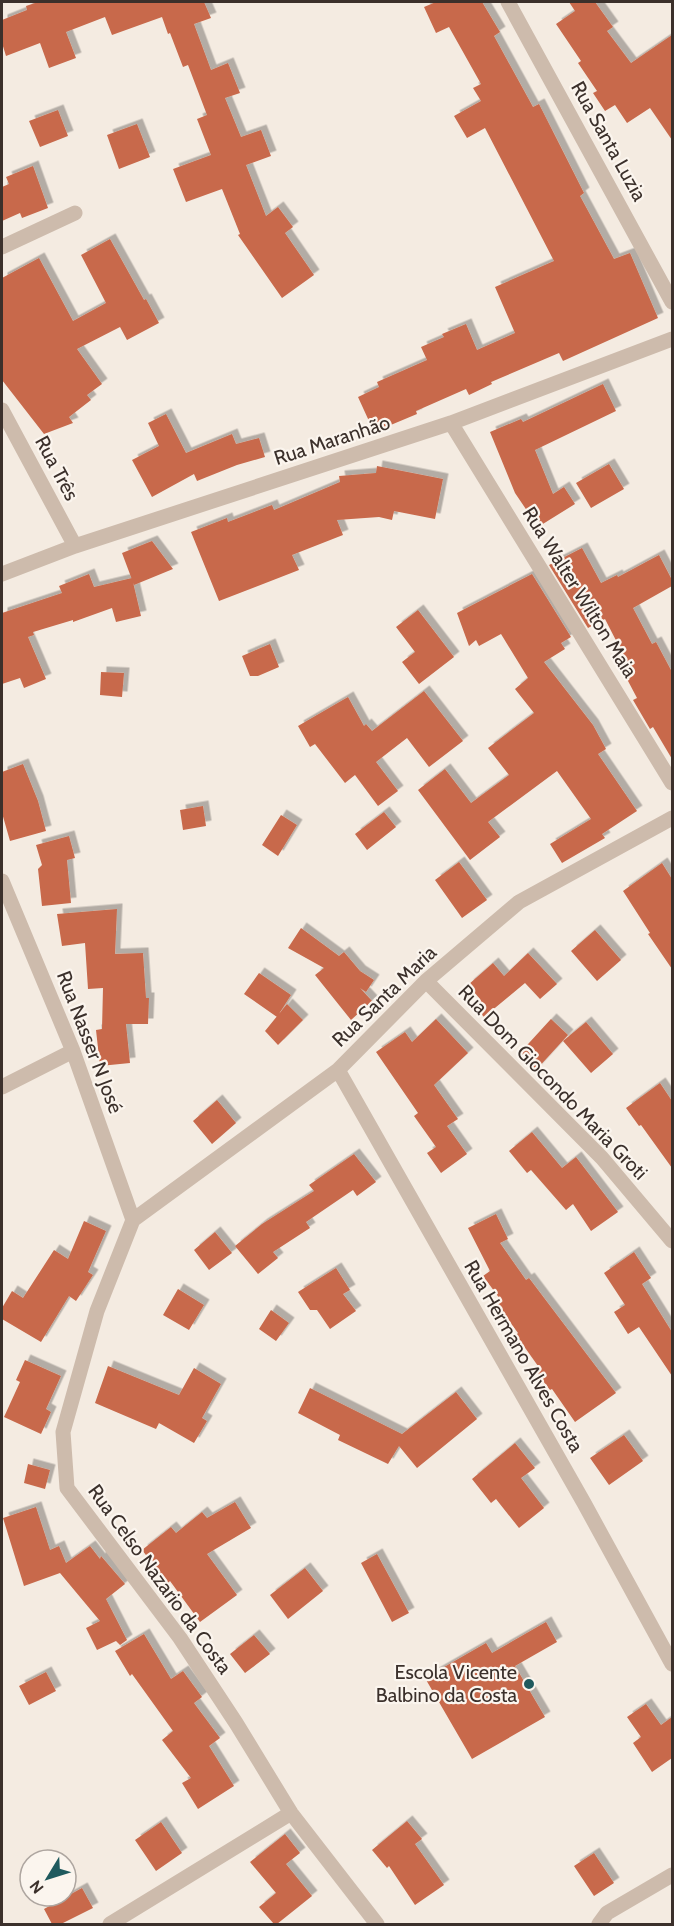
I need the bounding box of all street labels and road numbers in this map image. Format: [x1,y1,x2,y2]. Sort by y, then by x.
street label: Rua Santa Luzia [566,77,652,205]
street label: Rua Maranhão [271,410,393,470]
street label: Rua Três [30,432,84,504]
street label: Rua Walter Wilton Maia [518,502,643,682]
street label: Rua Santa Maria [327,940,441,1052]
street label: Rua Nasser N José [52,967,128,1117]
street label: Rua Dom Giocondo Maria Groti [453,980,653,1184]
street label: Rua Hermano Alves Costa [459,1256,589,1457]
street label: Rua Celso Nazario da Costa [83,1479,237,1679]

